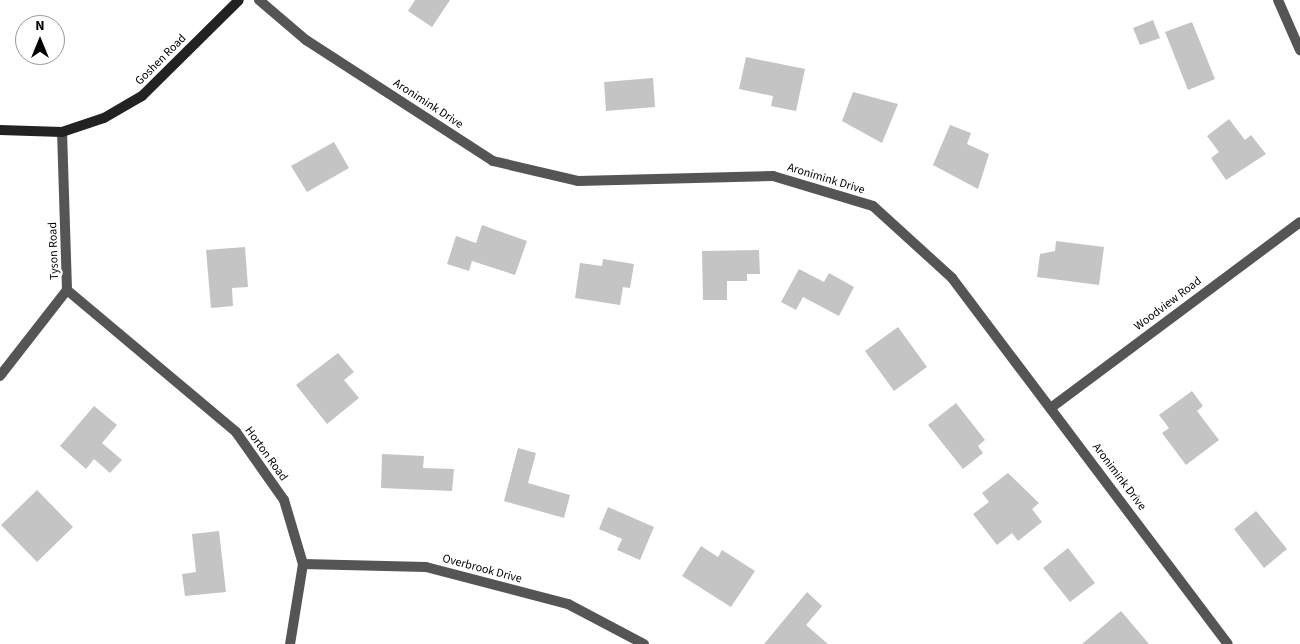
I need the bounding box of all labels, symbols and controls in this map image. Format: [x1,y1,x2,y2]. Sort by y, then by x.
north arrow [15,15,65,65]
text: N [35,16,45,36]
street label: Goshen Road [133,32,189,88]
street label: Aronimink Drive [390,76,466,132]
street label: Aronimink Drive [785,160,867,198]
street label: Tyson Road [46,222,62,280]
street label: Woodview Road [1132,274,1204,334]
street label: Horton Road [241,424,291,484]
street label: Aronimink Drive [1089,441,1149,513]
street label: Overbrook Drive [441,551,523,587]

